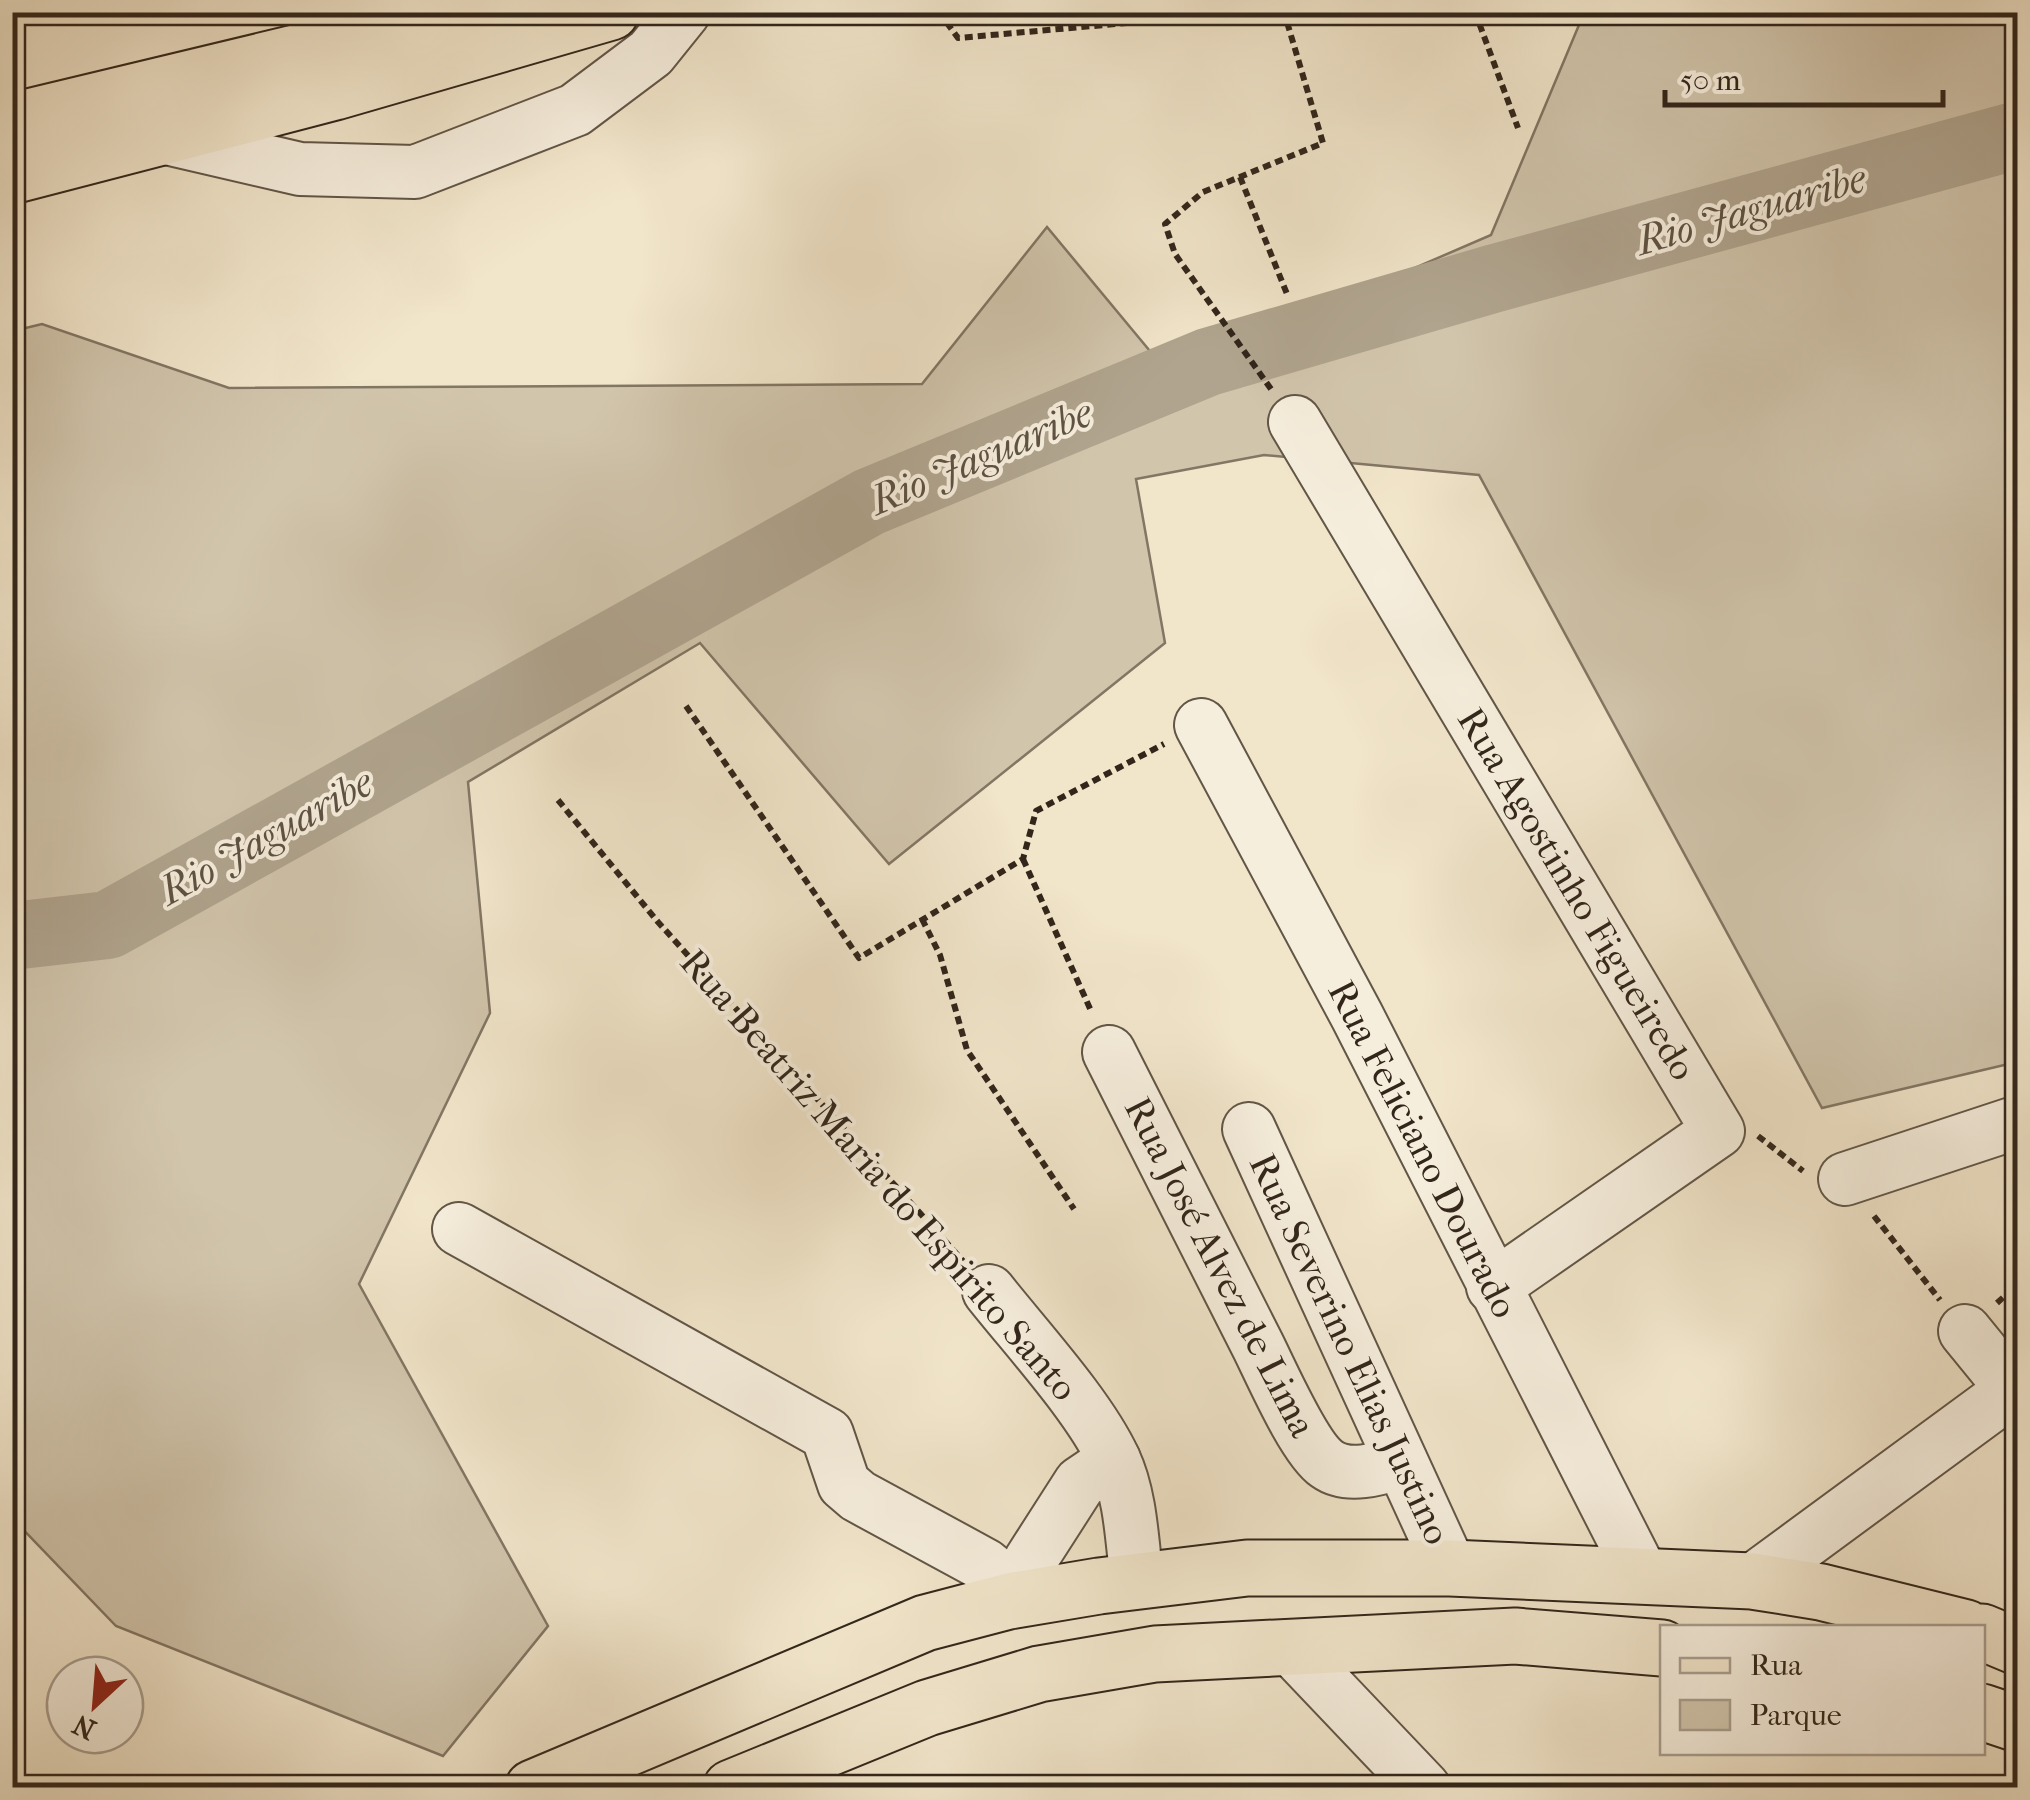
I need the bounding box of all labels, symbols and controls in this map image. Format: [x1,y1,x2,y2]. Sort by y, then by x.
scale bar [1665,45,1942,107]
text: 50 m [1680,63,1741,98]
water label: Rio Jaguaribe [1628,155,1873,265]
water label: Rio Jaguaribe [861,389,1100,525]
street label: Rua Agostinho Figueiredo [1448,700,1706,1088]
water label: Rio Jaguaribe [149,759,382,916]
street label: Rua Beatriz Maria do Espirito Santo [671,940,1087,1410]
street label: Rua Feliciano Dourado [1318,973,1528,1325]
street label: Rua José Alvez de Lima [1115,1089,1325,1445]
street label: Rua Severino Elias Justino [1240,1147,1460,1551]
legend [1660,1625,1985,1755]
text: Rua [1750,1648,1803,1683]
north arrow [45,1655,145,1755]
text: Parque [1750,1698,1842,1733]
text: N [67,1707,101,1747]

